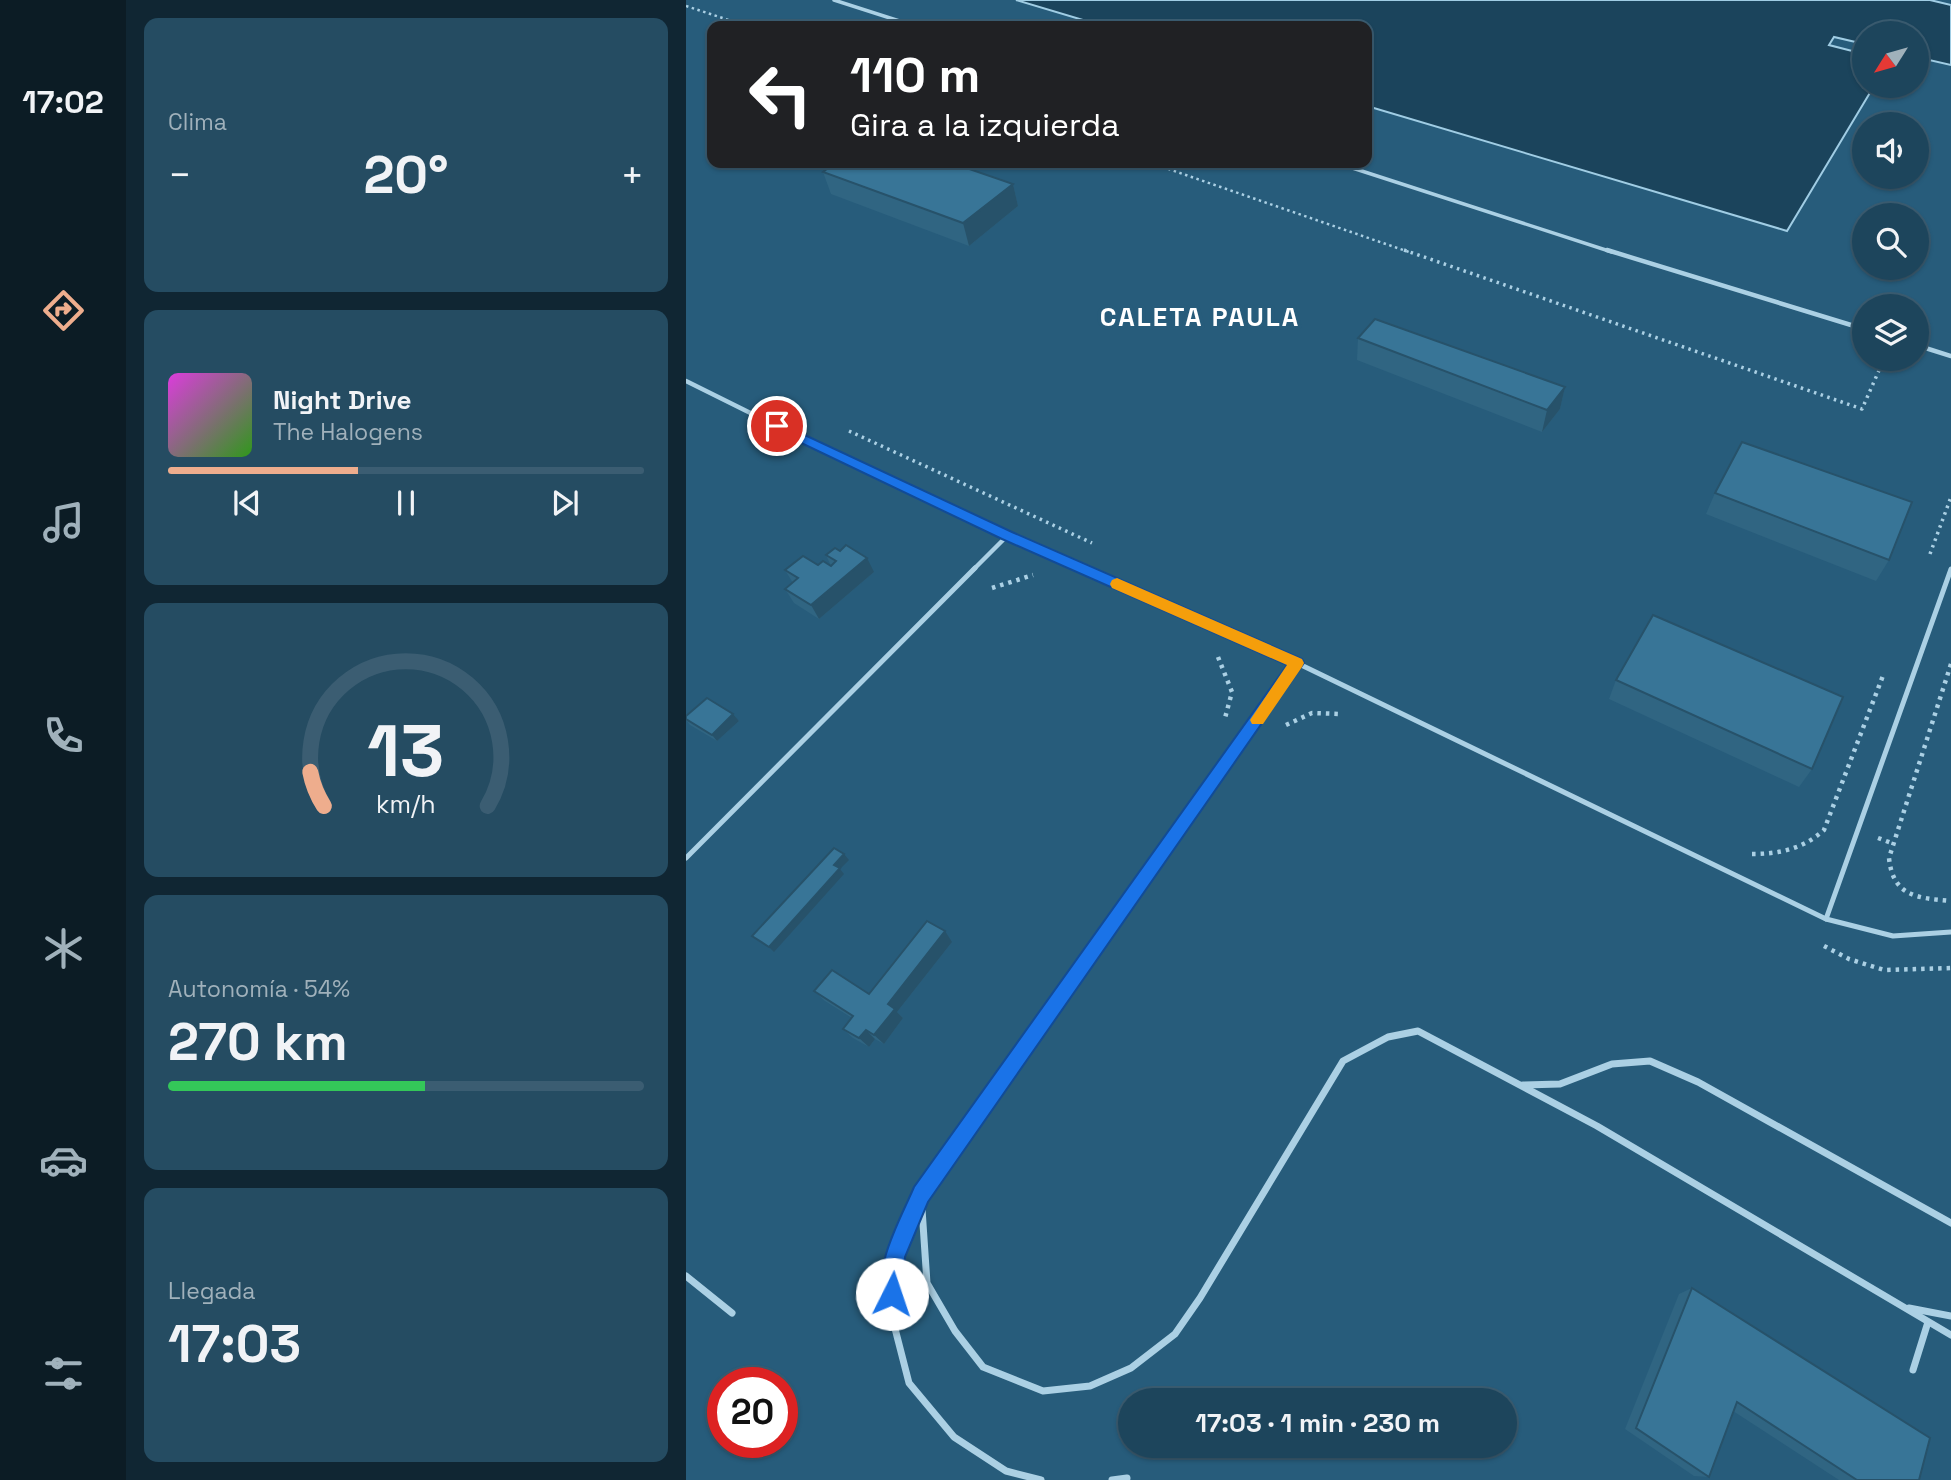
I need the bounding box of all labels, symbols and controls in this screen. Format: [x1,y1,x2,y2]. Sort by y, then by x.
north arrow [1852,21,1928,98]
map controls [1852,21,1929,371]
text: 110 m [850,44,980,106]
icon: left [735,49,826,140]
text: 17:02 [22,82,104,122]
text: Gira a la izquierda [850,105,1120,145]
text: Clima [168,107,227,137]
button: sound [1852,112,1929,189]
text: 20° [363,142,449,208]
text: − [168,151,192,199]
text: + [620,151,644,199]
button: search [1852,203,1929,280]
icon: directions [39,286,88,335]
button: layers [1852,294,1929,371]
district label: CALETA PAULA [1100,300,1300,334]
text: Night Drive [273,383,411,417]
pin [747,396,807,456]
icon: arrive [758,407,796,445]
text: The Halogens [273,417,423,447]
icon: previous [228,484,266,522]
icon: pause [387,484,425,522]
icon: next [546,484,584,522]
icon: music [39,498,88,547]
text: 13 [367,704,445,797]
icon: phone [39,711,88,760]
text: km/h [376,788,436,820]
icon: climate [39,924,88,973]
text: Autonomía · 54% [168,974,350,1004]
text: 270 km [168,1009,348,1075]
icon: car [39,1136,88,1185]
position arrow [855,1257,929,1331]
text: Llegada [168,1276,256,1306]
text: 17:03 [168,1311,301,1377]
icon: filters [39,1349,88,1398]
speed limit sign: 20 [707,1367,798,1458]
text: 17:03 · 1 min · 230 m [1195,1406,1440,1440]

